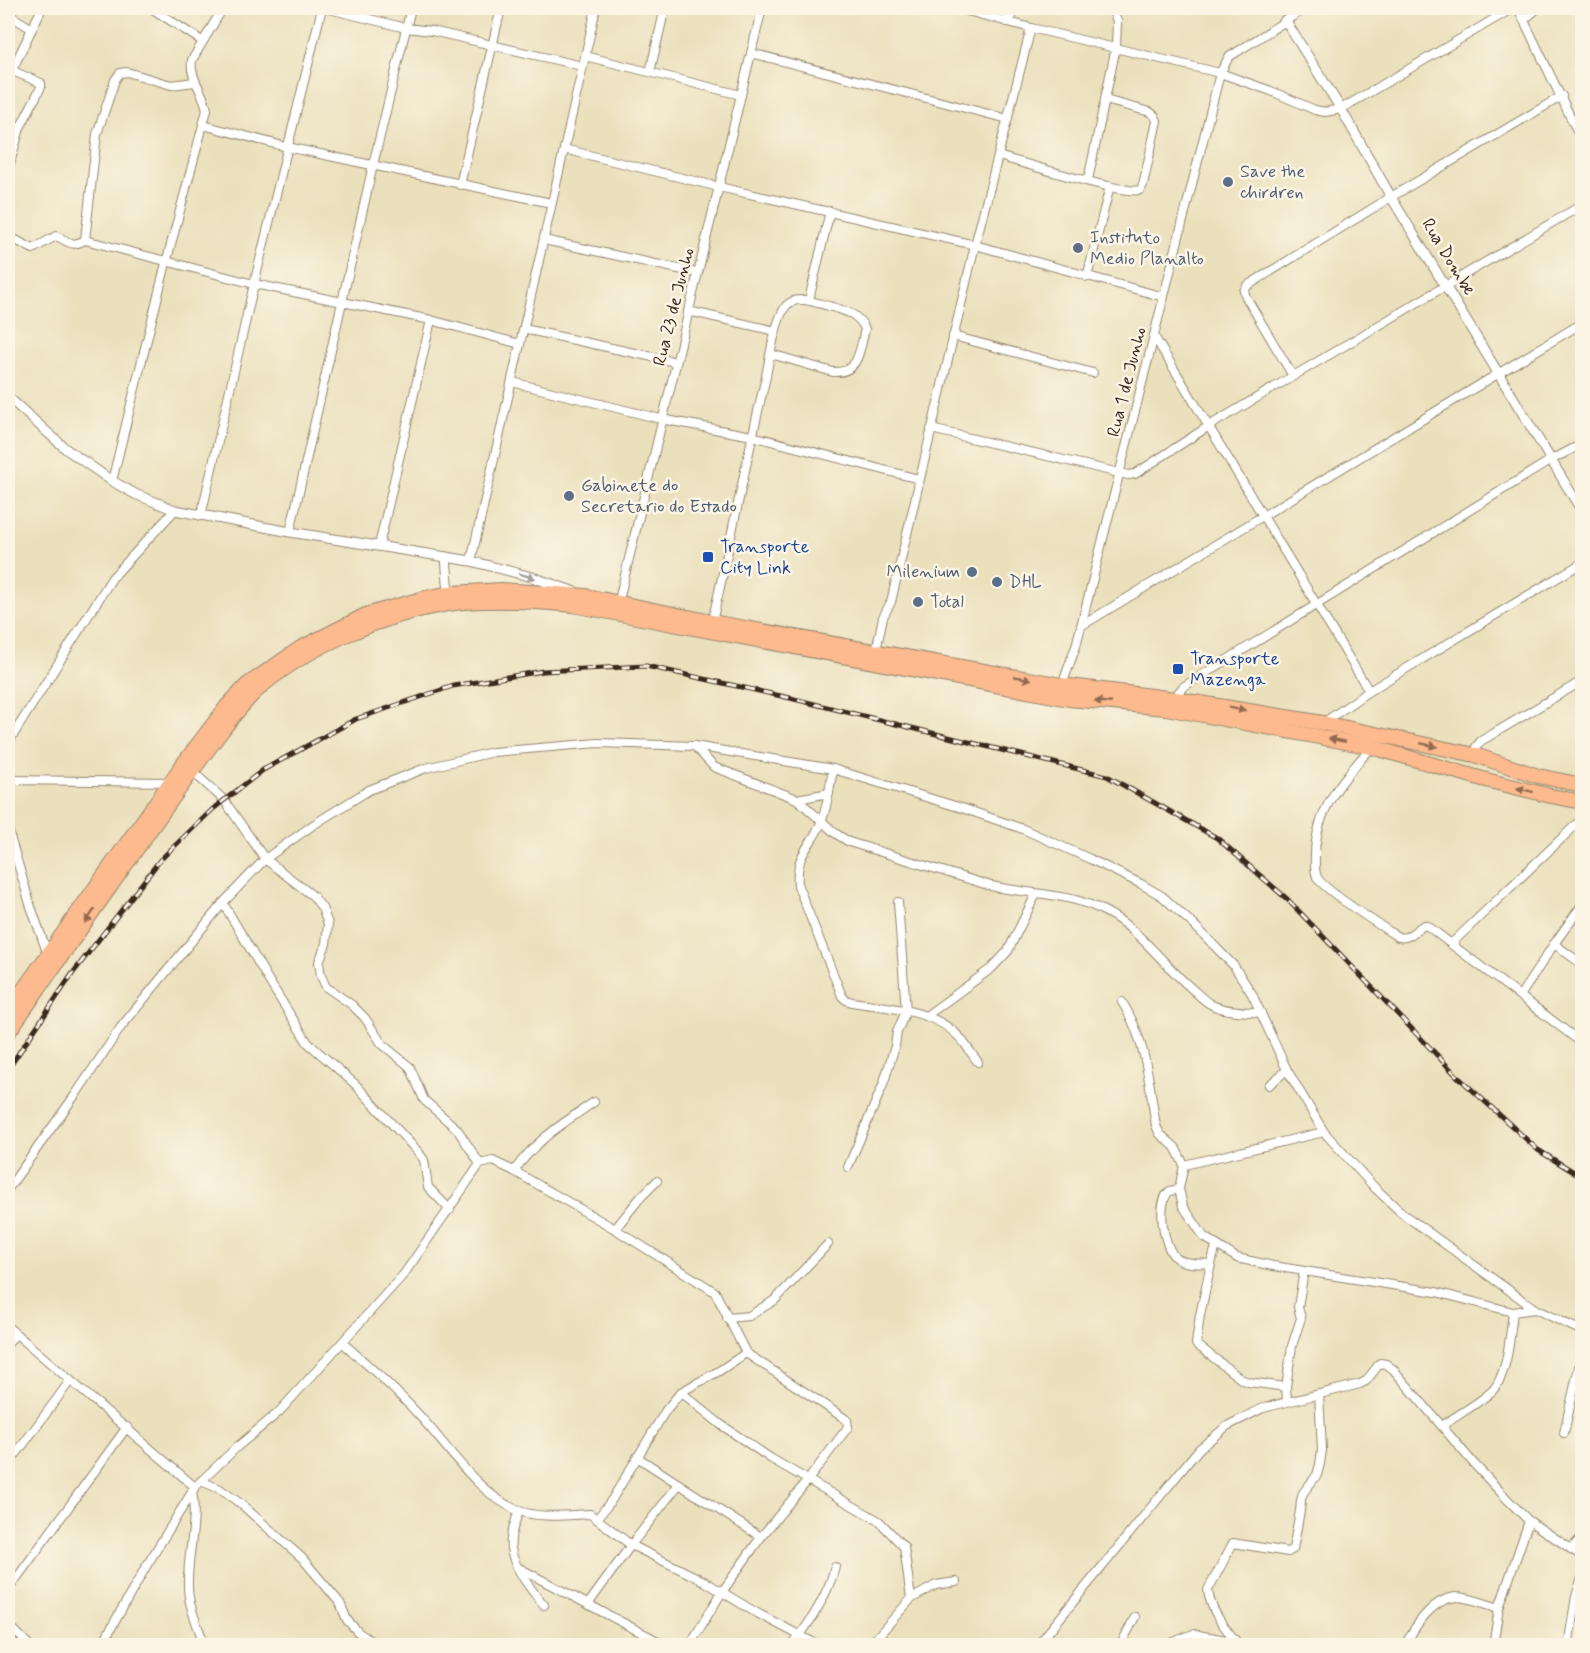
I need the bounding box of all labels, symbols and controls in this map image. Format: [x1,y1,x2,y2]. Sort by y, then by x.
place label: Save the chirdren [1240,160,1305,205]
marker: Save the chirdren [1221,175,1235,189]
street label: Rua Dombe [1416,214,1480,300]
place label: Instituto Medio Planalto [1090,226,1204,271]
marker: Instituto Medio Planalto [1071,241,1085,255]
street label: Rua 23 de Junho [648,245,700,369]
street label: Rua 1 de Junho [1102,324,1152,440]
place label: Gabinete do Secretario do Estado [581,474,737,519]
marker: Gabinete do Secretario do Estado [562,489,576,503]
place label: Transporte City Link [720,535,809,580]
marker: Transporte City Link [701,550,715,564]
place label: Milenium [886,560,960,584]
marker: Milenium [965,565,979,579]
place label: DHL [1009,570,1042,594]
one-way arrow [518,572,536,581]
marker: DHL [990,575,1004,589]
place label: Total [930,590,964,614]
marker: Total [911,595,925,609]
place label: Transporte Mazenga [1190,647,1279,692]
marker: Transporte Mazenga [1171,662,1185,676]
one-way arrow [1014,674,1033,683]
one-way arrow [1094,697,1113,707]
one-way arrow [1228,705,1247,714]
one-way arrow [1327,735,1346,744]
one-way arrow [1419,741,1438,750]
one-way arrow [1516,784,1534,794]
one-way arrow [84,908,96,924]

